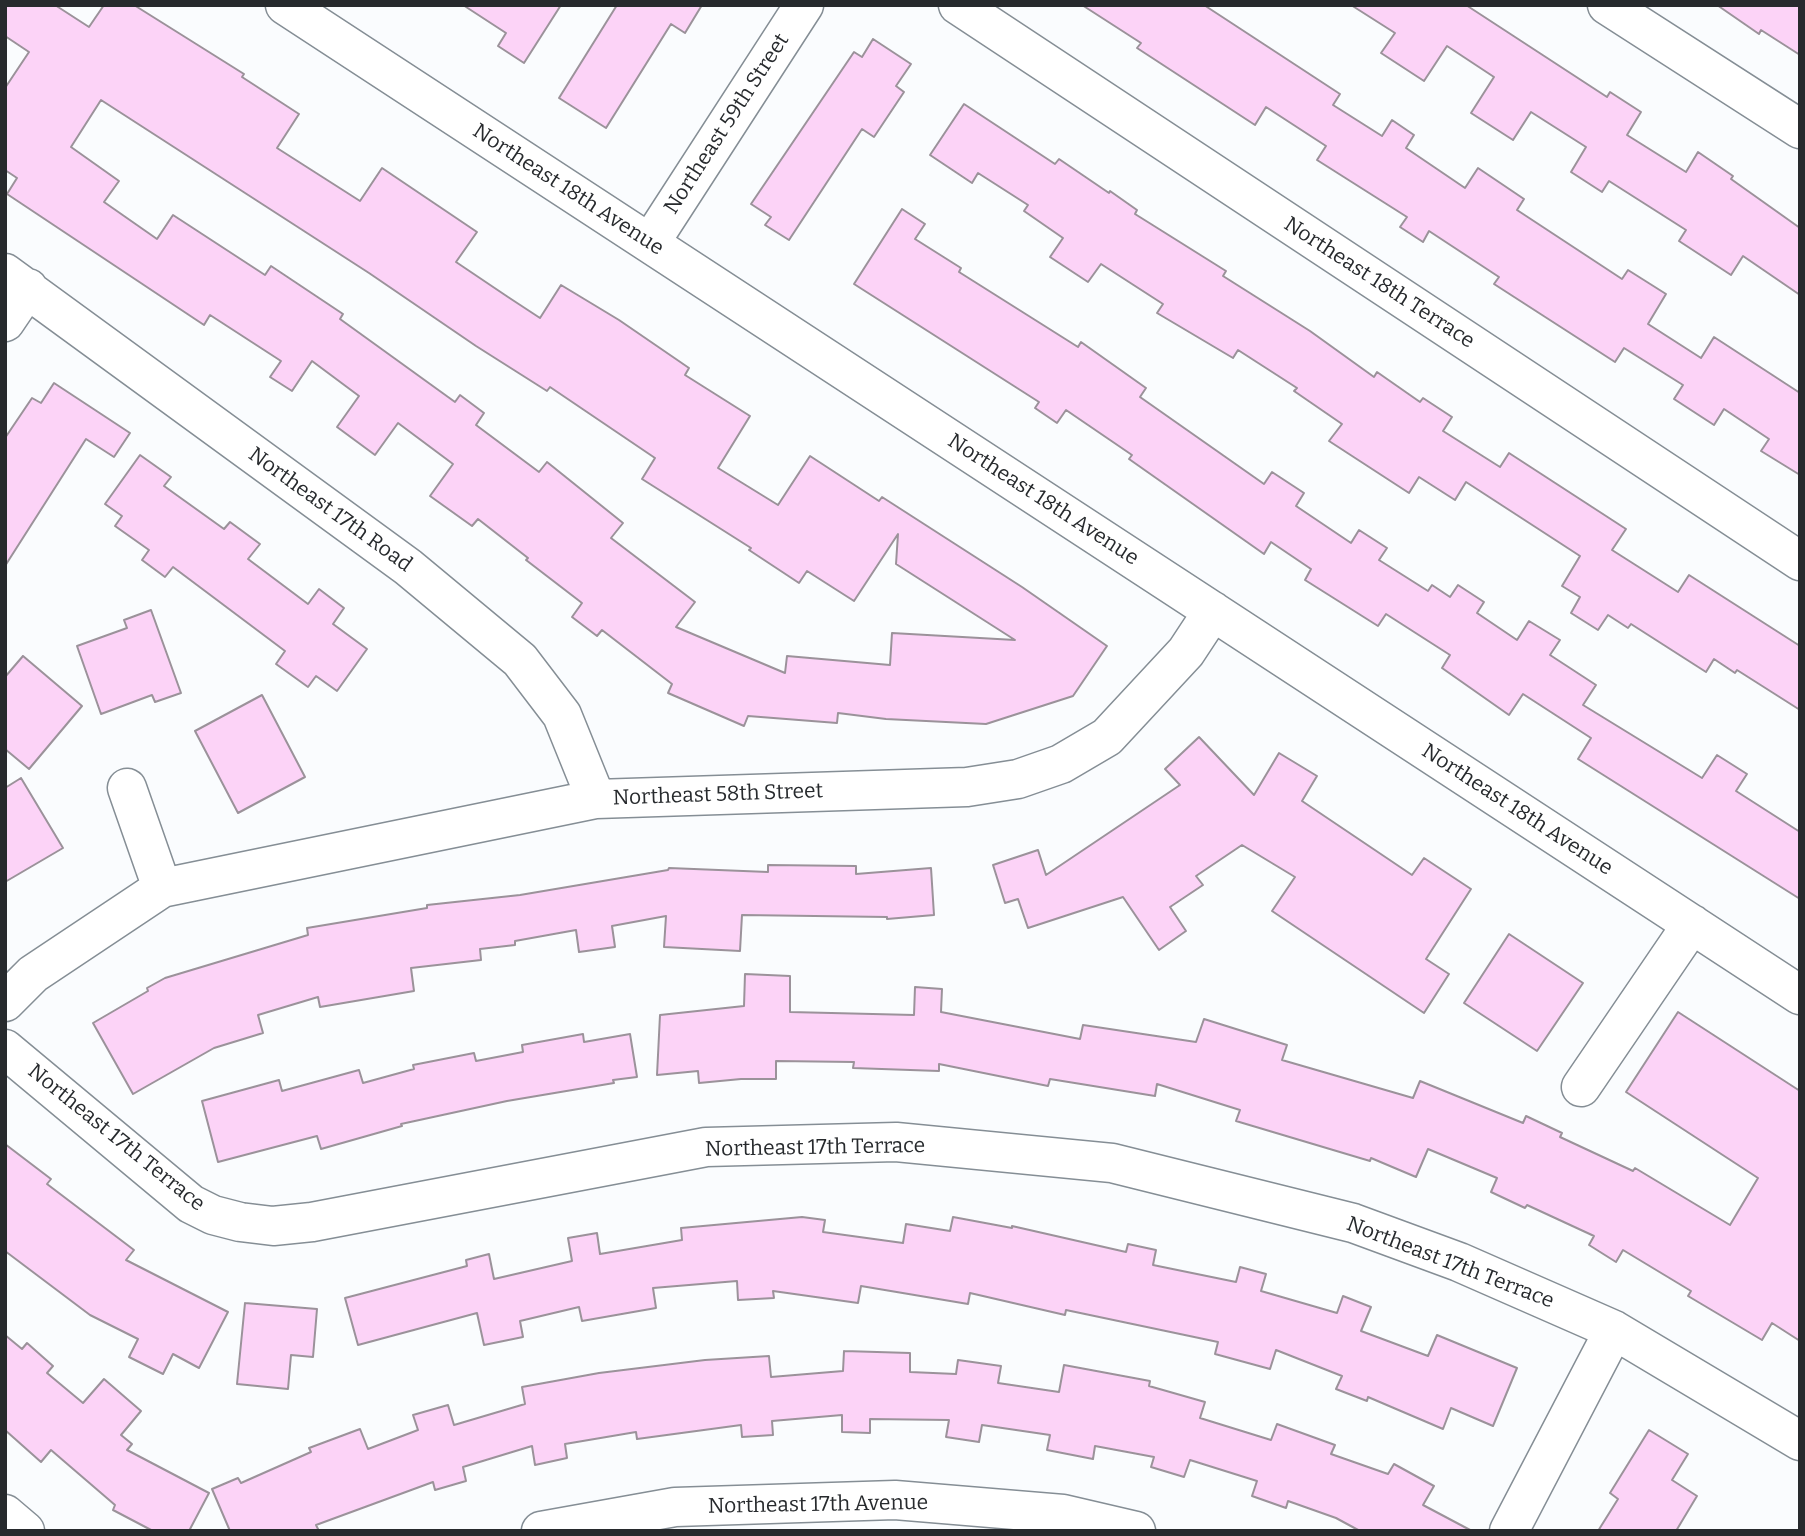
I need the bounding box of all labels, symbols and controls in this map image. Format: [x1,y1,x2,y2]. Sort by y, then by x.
street label: Northeast 59th Street [659,29,795,219]
street label: Northeast 18th Avenue [468,119,668,261]
street label: Northeast 18th Terrace [1279,212,1479,354]
street label: Northeast 18th Avenue [943,429,1143,571]
street label: Northeast 17th Road [243,442,417,578]
street label: Northeast 18th Avenue [1417,739,1617,881]
street label: Northeast 58th Street [612,779,824,811]
street label: Northeast 17th Terrace [23,1059,209,1217]
street label: Northeast 17th Terrace [705,1133,925,1163]
street label: Northeast 17th Terrace [1343,1212,1557,1314]
street label: Northeast 17th Avenue [708,1490,928,1520]

